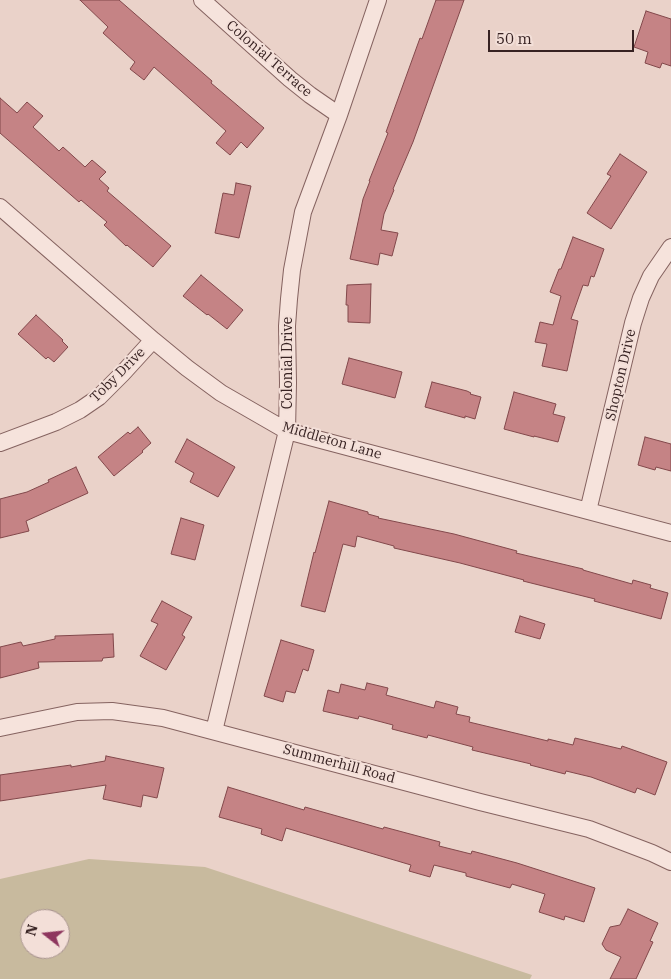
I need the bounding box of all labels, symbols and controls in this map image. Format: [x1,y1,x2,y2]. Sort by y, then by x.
street label: Colonial Terrace [223,17,315,101]
scale bar [491,20,637,52]
text: 50 m [496,29,532,48]
street label: Colonial Drive [280,317,296,409]
street label: Shopton Drive [602,327,640,423]
street label: Toby Drive [87,344,149,406]
street label: Middleton Lane [280,419,384,463]
street label: Summerhill Road [281,741,397,787]
north arrow [20,909,70,959]
text: N [21,922,42,938]

